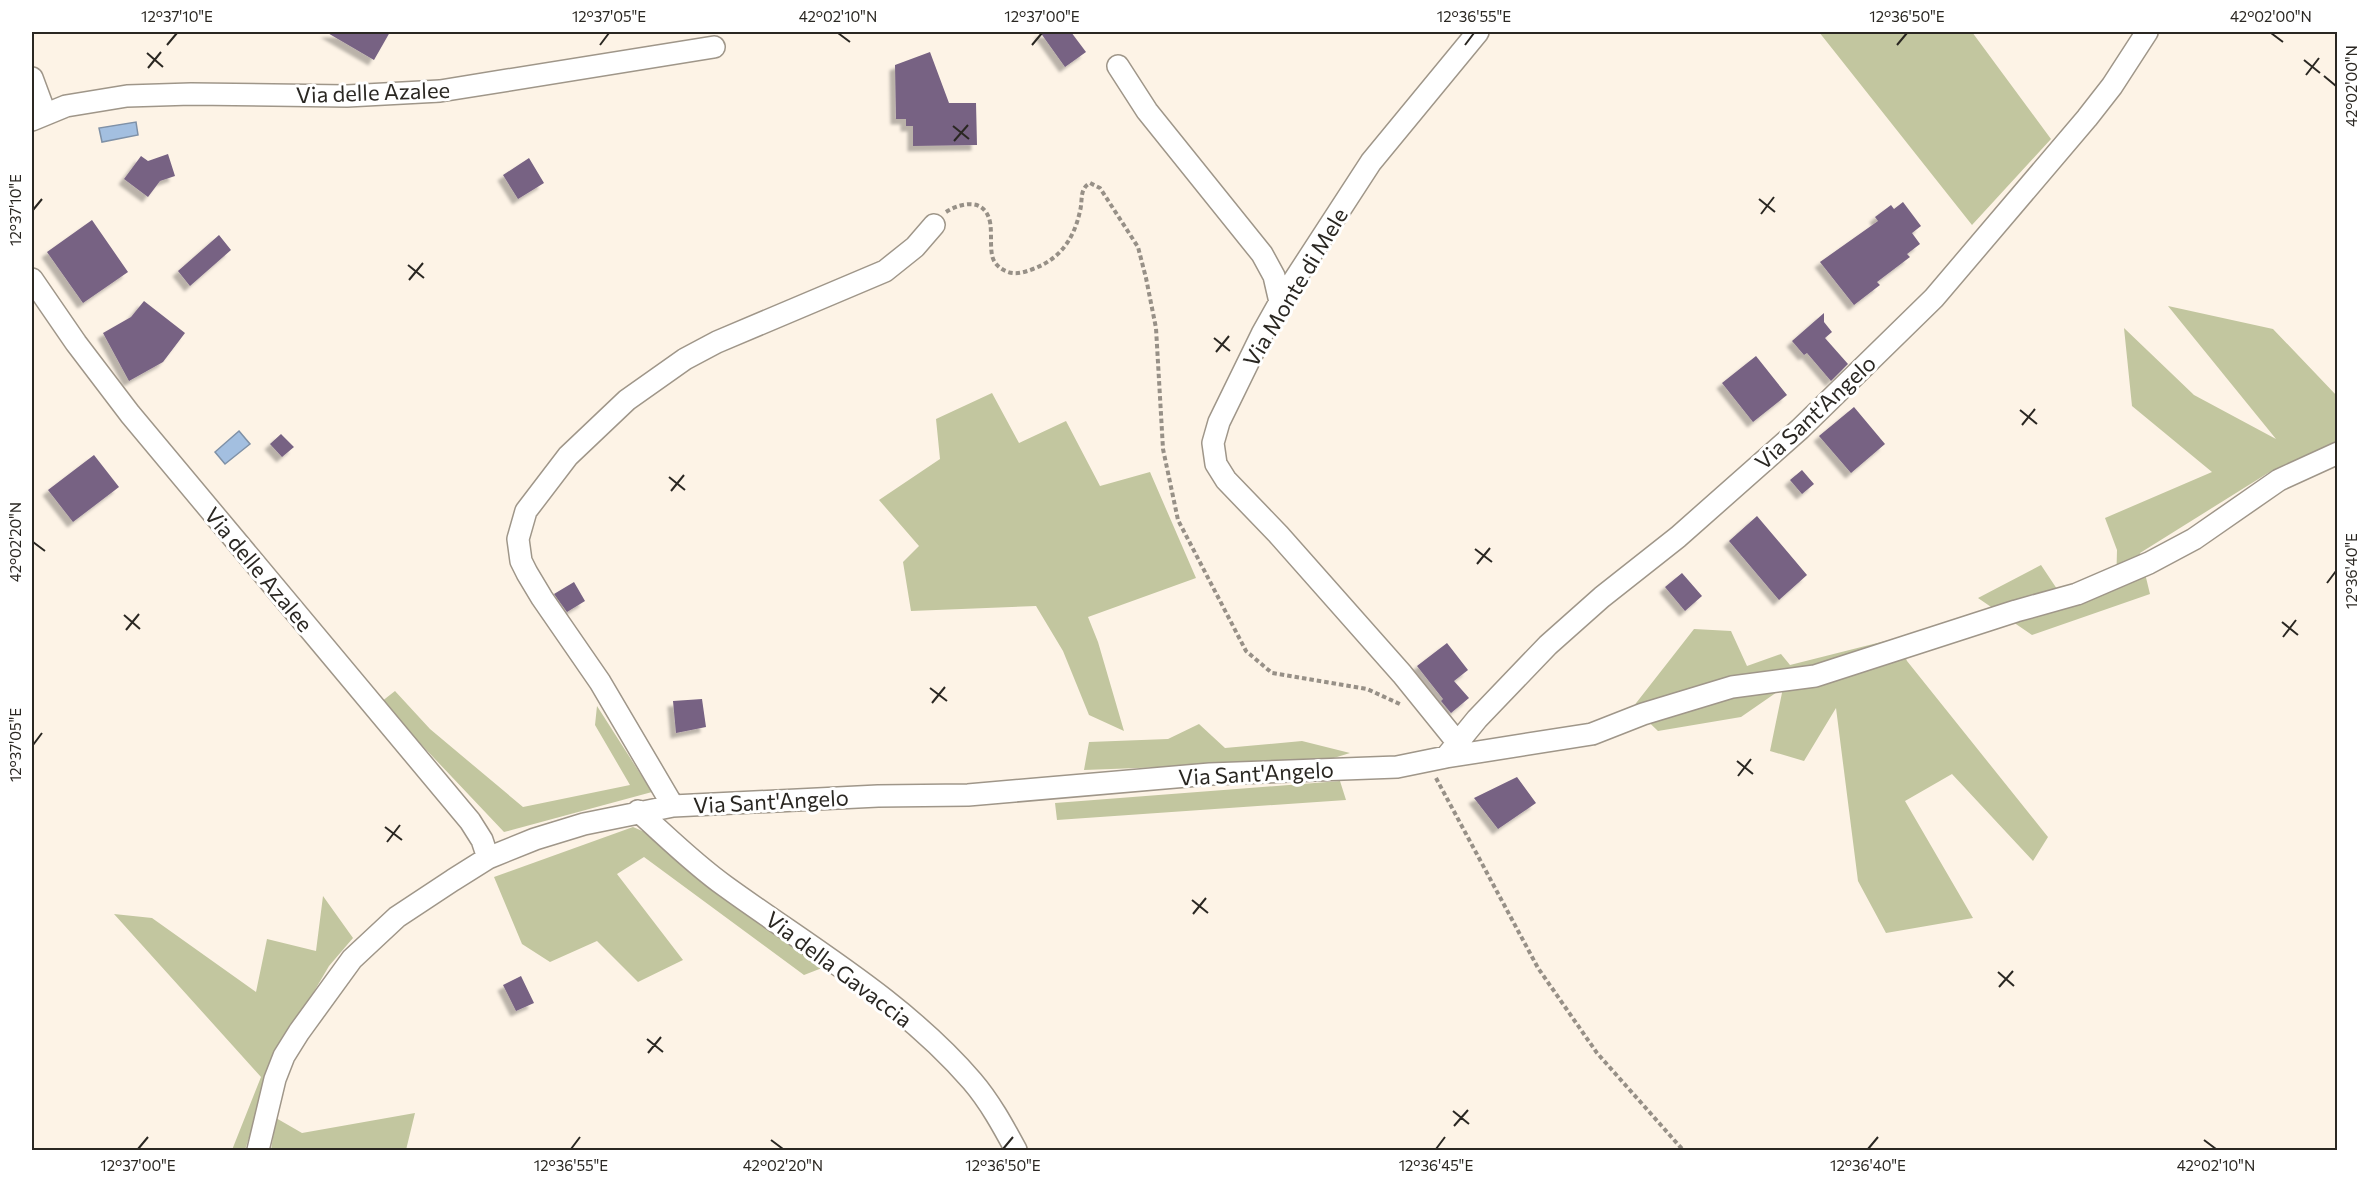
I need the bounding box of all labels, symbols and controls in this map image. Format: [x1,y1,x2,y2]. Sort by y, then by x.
text: 12°37'10"E [141,7,213,25]
text: 12°37'05"E [572,7,646,25]
text: 42°02'10"N [799,7,877,25]
text: 12°37'00"E [1004,7,1080,25]
text: 12°36'55"E [1437,7,1511,25]
text: 12°36'50"E [1869,7,1945,25]
text: 42°02'00"N [2230,7,2312,25]
text: 42°02'00"N [2342,45,2360,127]
street label: Via delle Azalee [295,76,451,108]
text: 12°37'10"E [6,174,24,246]
street label: Via Monte di Mele [1237,203,1353,371]
street label: Via Sant'Angelo [1749,349,1881,475]
street label: Via delle Azalee [199,501,319,637]
text: 42°02'20"N [6,502,24,582]
text: 12°36'40"E [2342,533,2360,609]
text: 12°37'05"E [6,708,24,782]
street label: Via Sant'Angelo [1178,755,1334,791]
street label: Via Sant'Angelo [693,783,849,819]
street label: Via della Gavaccia [760,905,918,1033]
text: 12°37'00"E [100,1156,176,1174]
text: 12°36'55"E [534,1156,608,1174]
text: 42°02'20"N [743,1156,823,1174]
text: 12°36'50"E [965,1156,1041,1174]
text: 12°36'45"E [1399,1156,1473,1174]
text: 12°36'40"E [1830,1156,1906,1174]
text: 42°02'10"N [2177,1156,2255,1174]

